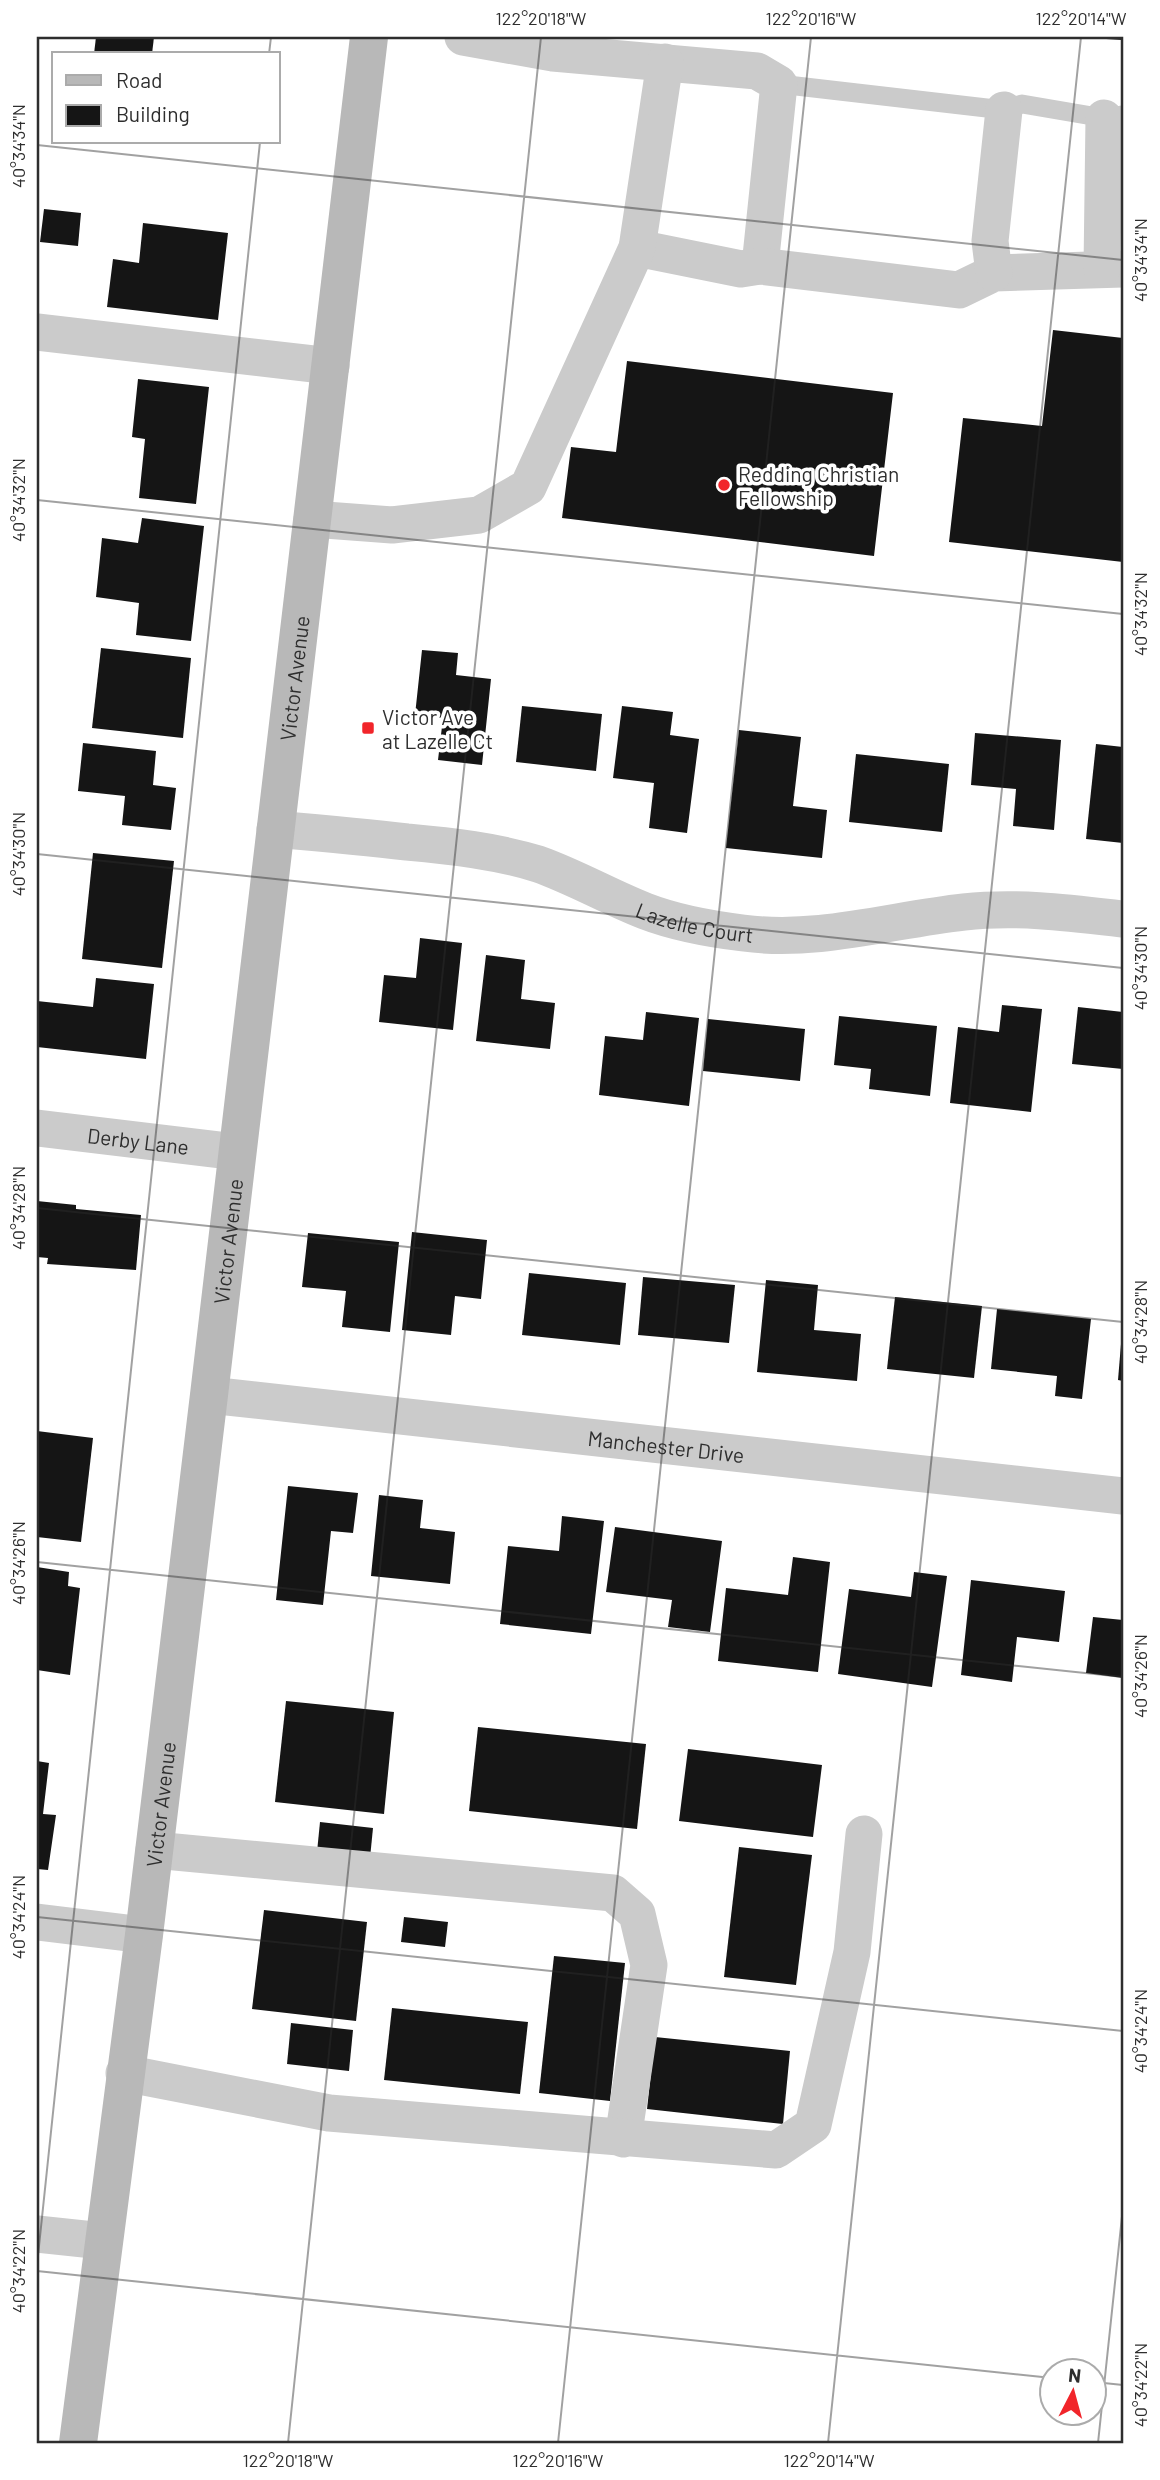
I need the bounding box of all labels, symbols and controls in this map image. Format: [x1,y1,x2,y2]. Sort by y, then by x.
text: 122°20'18"W [496,7,587,29]
text: 122°20'16"W [766,7,857,29]
text: 122°20'14"W [1035,7,1127,29]
legend [52,52,280,144]
text: Road [116,67,162,92]
text: Building [116,101,190,126]
text: 40°34'34"N [7,104,29,188]
text: 40°34'34"N [1129,218,1151,302]
text: 40°34'32"N [7,458,29,542]
place label: Redding Christian Fellowship [738,461,899,510]
marker: Redding Christian Fellowship [716,477,732,493]
text: 40°34'32"N [1129,572,1151,656]
street label: Victor Avenue [274,614,313,742]
place label: Victor Ave at Lazelle Ct [382,704,493,753]
marker: Victor Ave at Lazelle Ct [360,720,376,736]
text: 40°34'30"N [7,812,29,896]
street label: Lazelle Court [633,896,755,947]
text: 40°34'30"N [1129,926,1151,1010]
street label: Derby Lane [86,1122,190,1159]
text: 40°34'28"N [7,1166,29,1250]
street label: Victor Avenue [207,1177,247,1305]
text: 40°34'28"N [1129,1280,1151,1364]
street label: Manchester Drive [587,1424,746,1467]
text: 40°34'26"N [7,1521,29,1605]
text: 40°34'26"N [1129,1634,1151,1718]
street label: Victor Avenue [140,1740,180,1868]
text: 40°34'24"N [7,1875,29,1959]
text: 40°34'24"N [1129,1989,1151,2073]
text: 40°34'22"N [7,2229,29,2313]
text: 40°34'22"N [1129,2343,1151,2427]
north arrow [1038,2358,1108,2428]
text: N [1067,2362,1082,2387]
text: 122°20'18"W [243,2449,334,2471]
text: 122°20'16"W [513,2449,604,2471]
text: 122°20'14"W [783,2449,875,2471]

